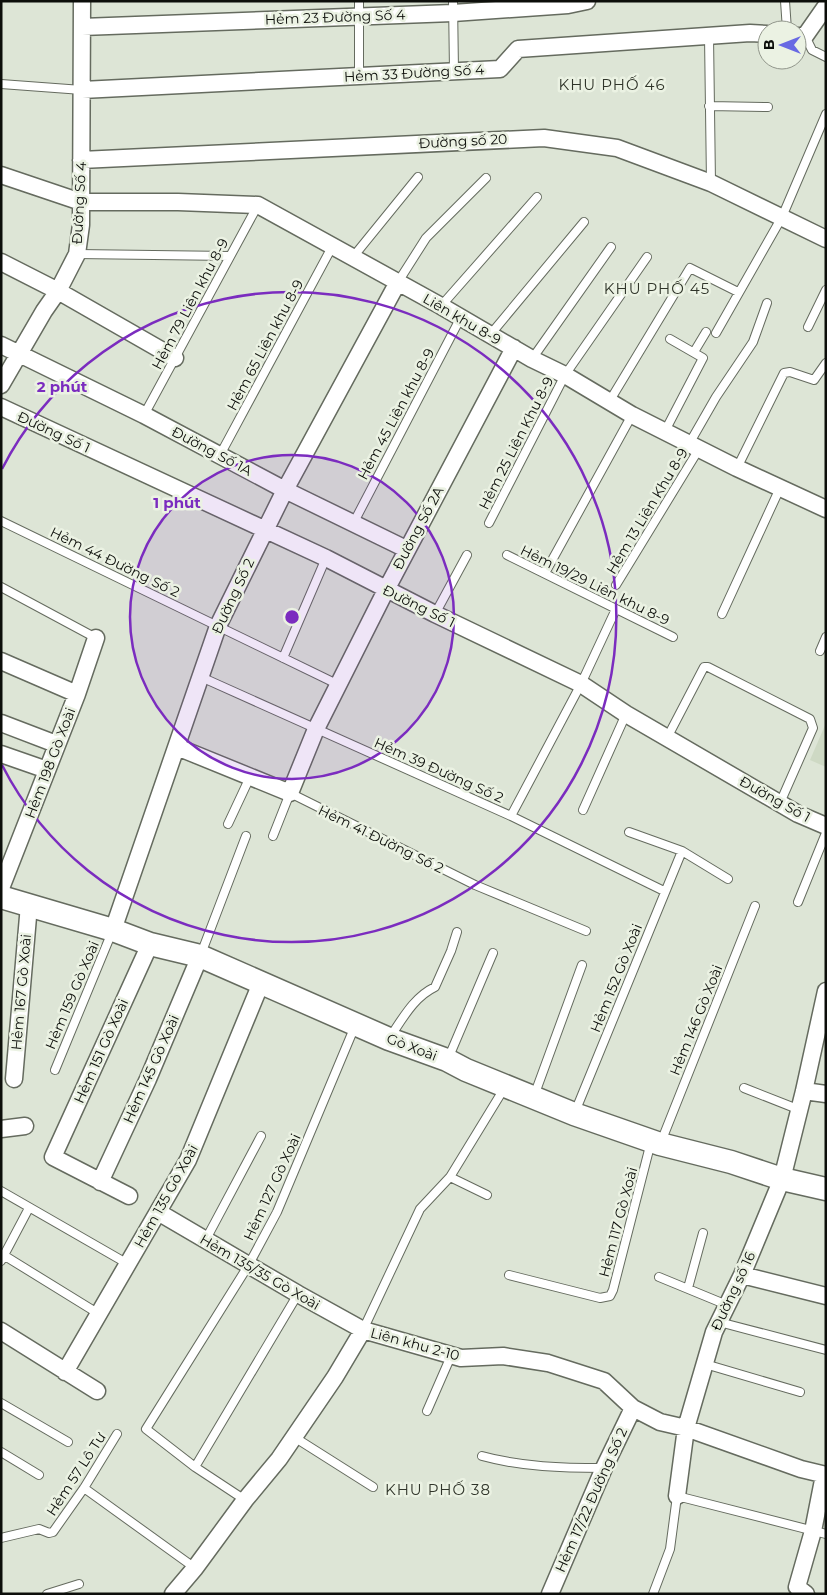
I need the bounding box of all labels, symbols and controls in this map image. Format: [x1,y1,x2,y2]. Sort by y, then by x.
street label: Hẻm 23 Đường Số 4 [264,6,406,28]
north arrow [757,20,807,70]
text: B [760,39,778,50]
street label: Hẻm 33 Đường Số 4 [343,60,485,86]
district label: KHU PHỐ 46 [558,75,666,94]
street label: Đường số 20 [418,130,508,152]
street label: Đường Số 4 [68,161,90,245]
street label: Hẻm 79 Liên khu 8-9 [148,235,232,373]
street label: Hẻm 65 Liên khu 8-9 [223,276,307,414]
district label: KHU PHỐ 45 [604,279,710,298]
street label: Liên khu 8-9 [420,289,504,349]
street label: Hẻm 45 Liên khu 8-9 [354,345,438,483]
street label: Hẻm 25 Liên Khu 8-9 [475,374,557,512]
text: 2 phút [37,377,88,396]
street label: Đường Số 1 [15,407,93,457]
street label: Đường Số 1A [169,422,256,480]
street label: Hẻm 13 Liên Khu 8-9 [602,445,692,577]
street label: Đường Số 2A [389,483,448,573]
text: 1 phút [153,493,201,512]
street label: Hẻm 44 Đường Số 2 [47,523,183,601]
street label: Hẻm 19/29 Liên khu 8-9 [517,541,673,629]
street label: Đường Số 2 [208,555,258,637]
street label: Đường Số 1 [380,581,458,631]
centre of rings [283,608,301,626]
street label: Hẻm 198 Gò Xoài [21,705,79,821]
street label: Hẻm 39 Đường Số 2 [371,733,507,807]
street label: Đường Số 1 [736,772,814,826]
street label: Hẻm 41 Đường Số 2 [315,801,447,877]
street label: Hẻm 152 Gò Xoài [586,921,646,1035]
street label: Hẻm 167 Gò Xoài [7,933,35,1051]
street label: Hẻm 159 Gò Xoài [41,938,103,1052]
street label: Hẻm 146 Gò Xoài [666,962,726,1078]
street label: Hẻm 151 Gò Xoài [70,996,132,1106]
street label: Hẻm 145 Gò Xoài [119,1012,183,1126]
street label: Gò Xoài [384,1029,440,1065]
street label: Hẻm 127 Gò Xoài [239,1131,305,1243]
street label: Hẻm 135 Gò Xoài [130,1141,202,1251]
street label: Hẻm 117 Gò Xoài [595,1165,641,1279]
street label: Hẻm 135/35 Gò Xoài [197,1230,323,1314]
street label: Đường số 16 [707,1248,759,1333]
street label: Liên khu 2-10 [368,1323,462,1365]
street label: Hẻm 17/22 Đường Số 2 [551,1425,631,1575]
street label: Hẻm 57 Lô Tư [42,1428,110,1519]
district label: KHU PHỐ 38 [385,1480,491,1499]

